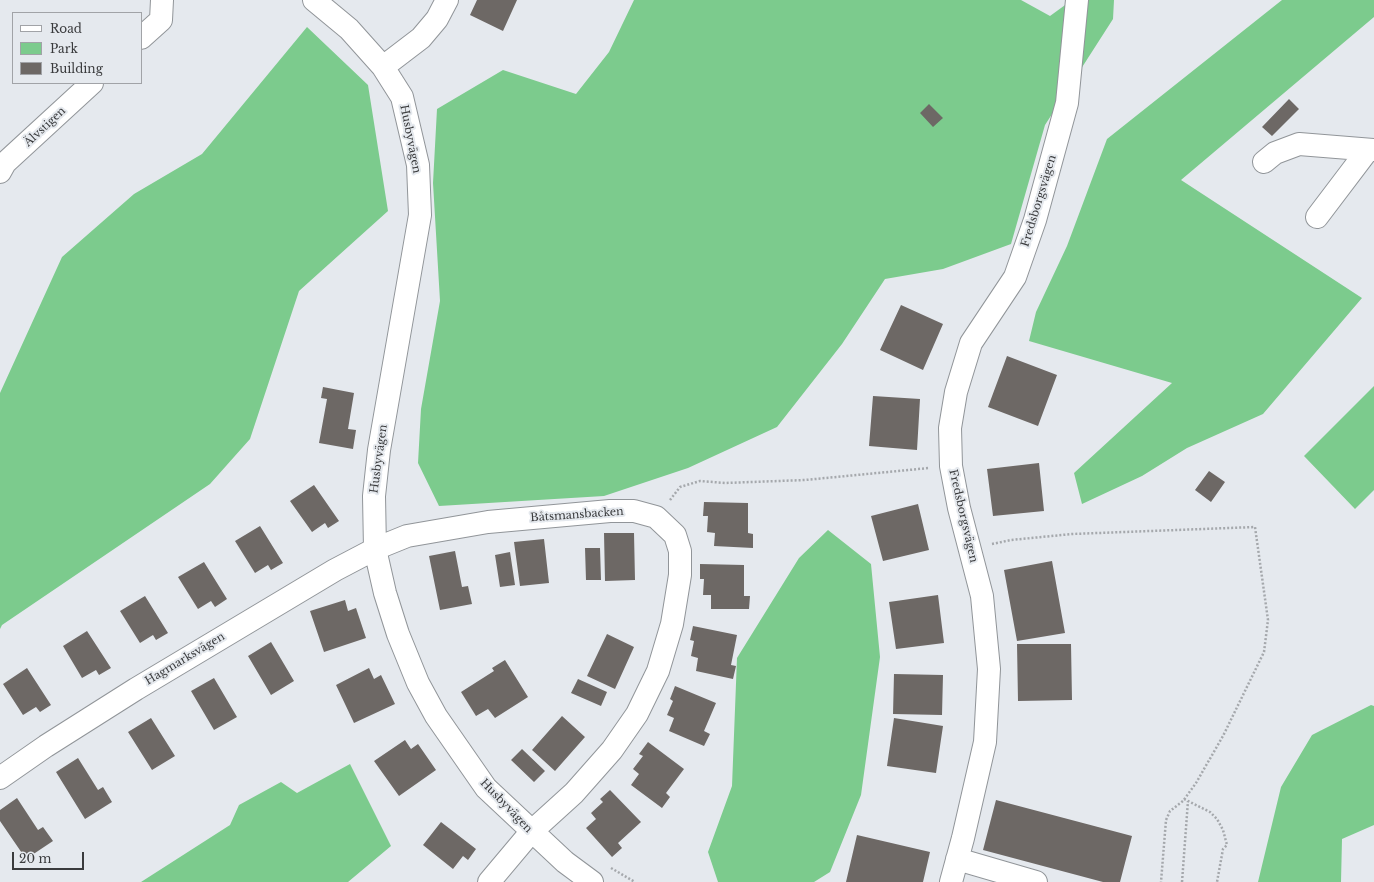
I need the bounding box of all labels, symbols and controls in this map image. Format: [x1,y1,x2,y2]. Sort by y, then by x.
legend [12,12,142,84]
text: Road [50,21,82,36]
text: Park [50,41,78,56]
text: Building [50,61,103,76]
street label: Älvstigen [22,104,68,150]
street label: Husbyvägen [397,104,423,174]
street label: Fredsborgsvägen [1019,153,1059,249]
street label: Husbyvägen [368,424,390,494]
street label: Fredsborgsvägen [946,468,980,564]
street label: Båtsmansbacken [530,505,624,525]
street label: Hagmarksvägen [143,630,227,688]
street label: Husbyvägen [477,776,535,836]
scale bar [14,844,86,870]
text: 20 m [19,851,51,866]

